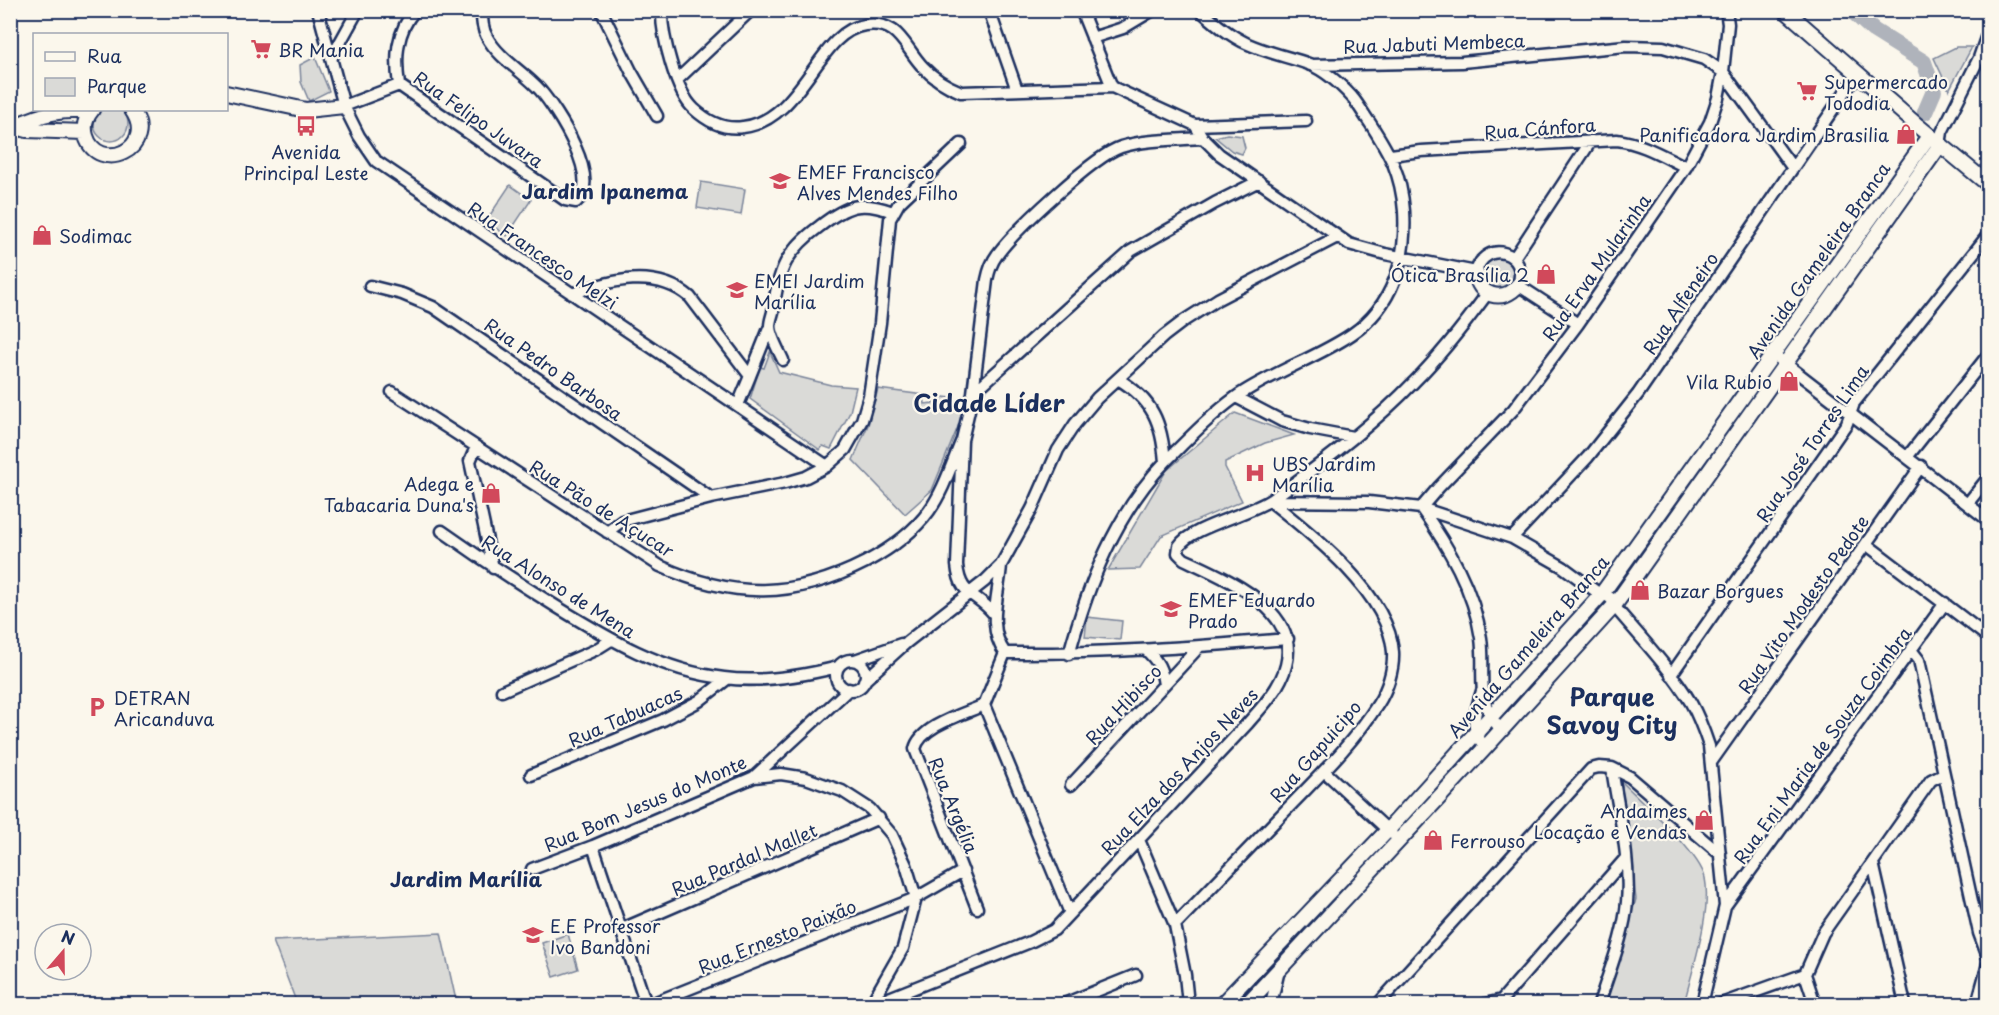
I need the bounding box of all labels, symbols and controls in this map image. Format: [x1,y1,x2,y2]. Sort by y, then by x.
street label: Rua Jabuti Membeca [1343,26,1526,60]
legend [33,33,228,111]
place label: BR Mania [278,36,364,63]
supermarket icon: BR Mania [249,37,273,61]
text: Rua [87,42,122,69]
street label: Rua Felipo Juvara [409,64,550,174]
place label: Supermercado Tododia [1824,68,1948,116]
text: Parque [87,72,147,99]
supermarket icon: Supermercado Tododia [1795,79,1819,103]
street label: Rua Cánfora [1483,111,1597,145]
bus stop icon: Avenida Principal Leste [294,114,318,138]
place label: Panificadora Jardim Brasilia [1639,121,1889,148]
shop icon: Panificadora Jardim Brasilia [1894,122,1918,146]
place label: Avenida Principal Leste [244,138,368,186]
street label: Avenida Gameleira Branca [1740,156,1897,364]
place label: EMEF Francisco Alves Mendes Filho [797,158,958,206]
school or university icon: EMEF Francisco Alves Mendes Filho [768,169,792,193]
district label: Jardim Ipanema [522,176,689,206]
street label: Rua Erva Mularinha [1535,187,1657,346]
street label: Rua Francesco Melzi [463,195,623,315]
place label: Sodimac [59,222,132,249]
shop icon: Sodimac [30,223,54,247]
street label: Rua Alfeneiro [1636,246,1724,360]
place label: Ótica Brasília 2 [1391,261,1529,288]
shop icon: Ótica Brasília 2 [1534,262,1558,286]
place label: EMEI Jardim Marília [754,267,865,315]
school or university icon: EMEI Jardim Marília [725,278,749,302]
street label: Rua Pedro Barbosa [479,311,629,427]
street label: Rua José Torres Lima [1749,358,1875,527]
place label: Vila Rubio [1686,368,1772,395]
shop icon: Vila Rubio [1777,369,1801,393]
district label: Cidade Líder [913,384,1065,420]
place label: UBS Jardim Marília [1272,450,1376,498]
street label: Rua Pão de Açucar [525,453,680,564]
hospital icon: UBS Jardim Marília [1243,461,1267,485]
place label: Adega e Tabacaria Duna's [324,470,474,518]
shop icon: Adega e Tabacaria Duna's [479,481,503,505]
street label: Rua Vito Modesto Pedote [1731,509,1875,699]
street label: Rua Alonso de Mena [477,528,642,645]
street label: Avenida Gameleira Branca [1441,548,1616,743]
place label: Bazar Borgues [1657,577,1784,604]
shop icon: Bazar Borgues [1628,578,1652,602]
place label: EMEF Eduardo Prado [1188,586,1315,634]
school or university icon: EMEF Eduardo Prado [1159,597,1183,621]
street label: Rua Eni Maria de Souza Coimbra [1726,621,1918,869]
street label: Rua Hibisco [1079,658,1167,750]
district label: Parque Savoy City [1547,678,1677,742]
street label: Rua Tabuacas [564,679,686,753]
street label: Rua Elza dos Anjos Neves [1094,681,1264,861]
place label: DETRAN Aricanduva [114,684,214,732]
street label: Rua Gapuicipo [1263,694,1367,808]
parking icon: DETRAN Aricanduva [85,695,109,719]
street label: Rua Bom Jesus do Monte [540,748,750,858]
street label: Rua Argélia [922,753,986,857]
place label: Andaimes Locação e Vendas [1534,797,1687,845]
shop icon: Andaimes Locação e Vendas [1692,808,1716,832]
street label: Rua Pardal Mallet [667,816,821,902]
place label: Ferrouso [1450,827,1525,854]
shop icon: Ferrouso [1421,828,1445,852]
district label: Jardim Marília [390,864,542,894]
street label: Rua Ernesto Paixão [694,892,860,980]
place label: E.E Professor Ivo Bandoni [550,912,661,960]
north arrow [33,922,93,982]
school or university icon: E.E Professor Ivo Bandoni [521,923,545,947]
text: N [58,924,79,950]

